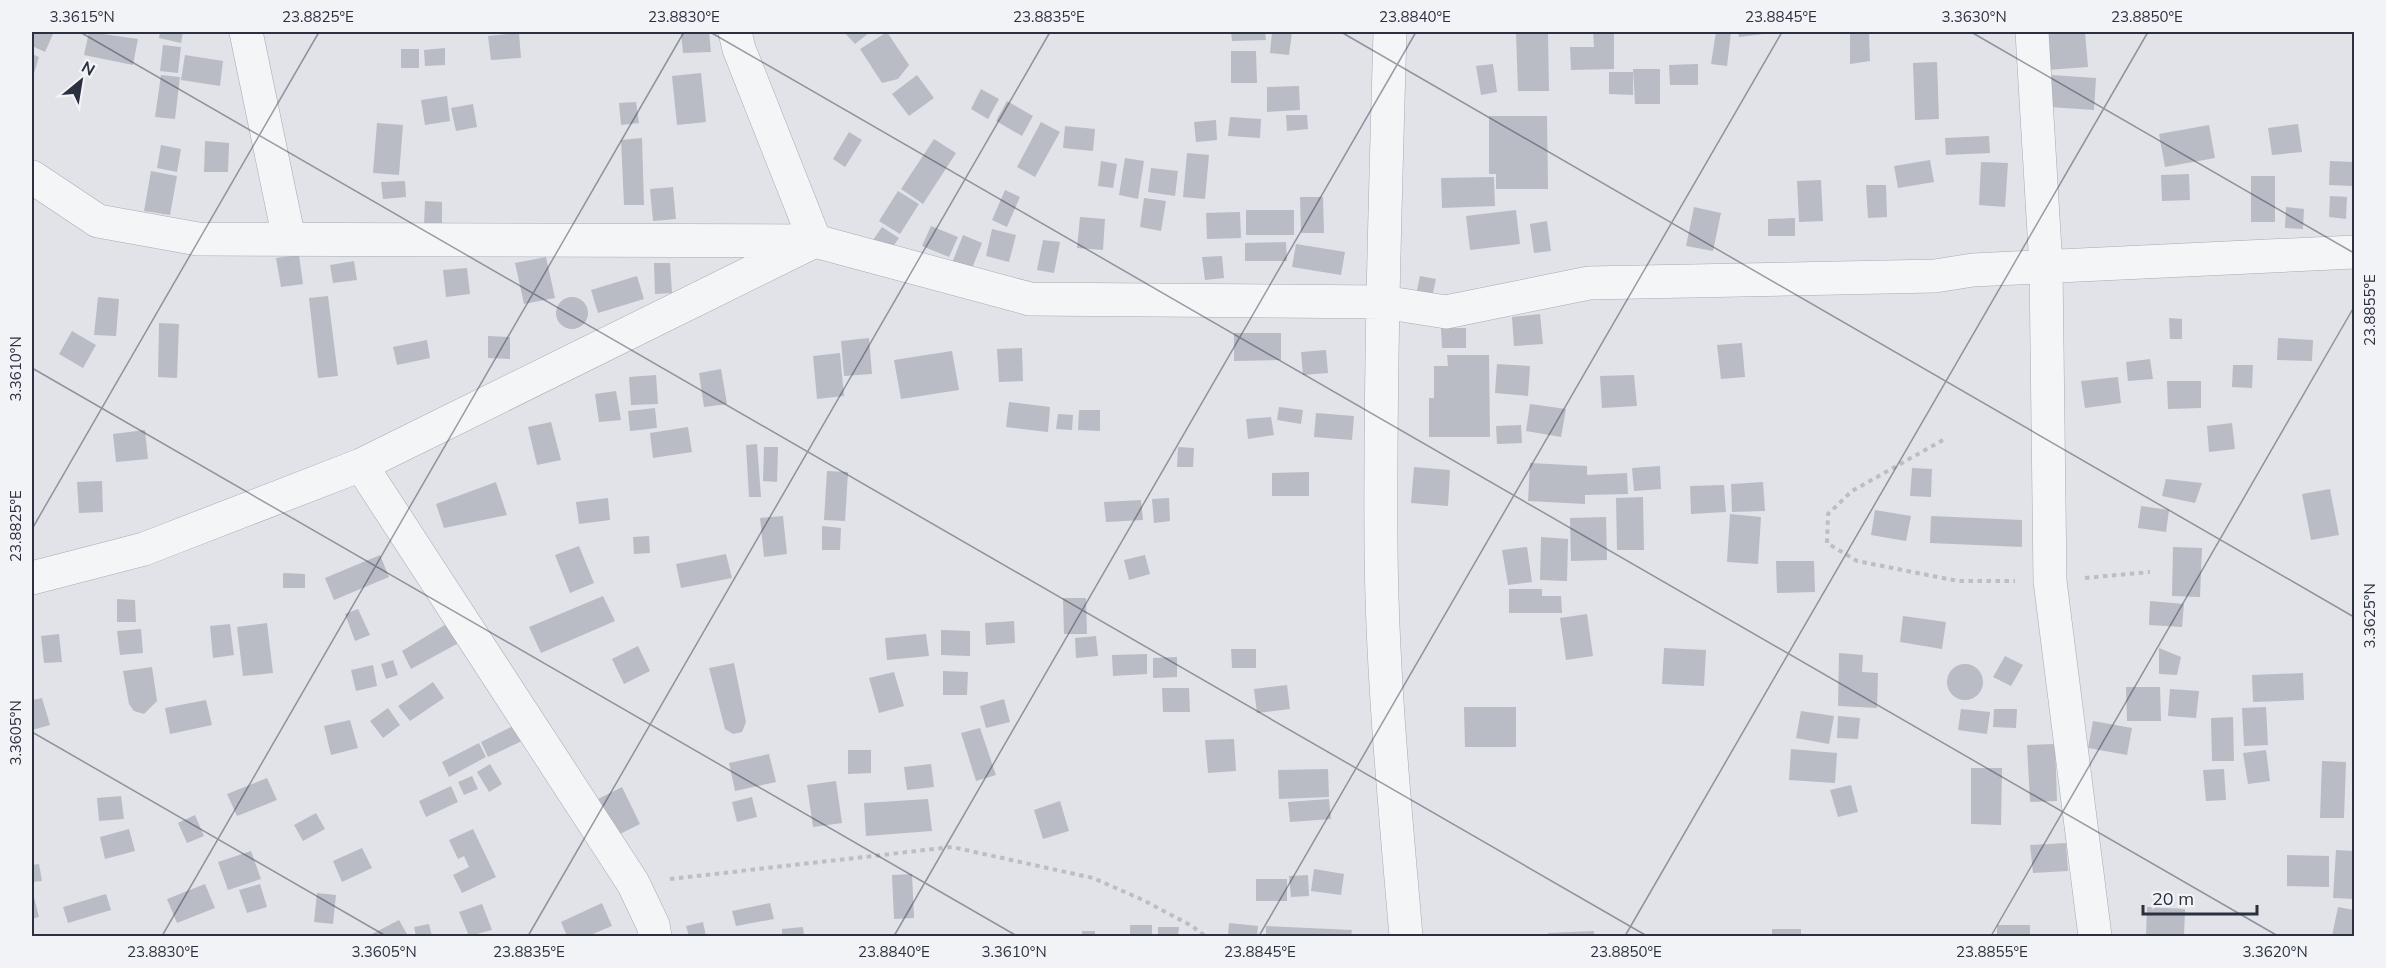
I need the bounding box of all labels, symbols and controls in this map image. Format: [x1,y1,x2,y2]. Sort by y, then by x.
text: 3.3615°N [49,7,115,26]
text: 23.8825°E [282,7,354,26]
text: 23.8830°E [648,7,720,26]
text: 23.8835°E [1013,7,1085,26]
text: 23.8840°E [1379,7,1451,26]
text: 23.8845°E [1745,7,1817,26]
text: 3.3630°N [1941,7,2007,26]
text: 23.8850°E [2111,7,2183,26]
north arrow [51,51,111,111]
text: N [78,56,99,80]
text: 23.8855°E [2360,274,2379,346]
text: 3.3610°N [6,336,25,402]
text: 23.8825°E [6,490,25,562]
text: 3.3625°N [2360,583,2379,649]
text: 3.3605°N [6,700,25,766]
scale bar [2143,878,2257,916]
text: 20 m [2152,887,2194,910]
text: 23.8830°E [127,942,199,961]
text: 3.3605°N [351,942,417,961]
text: 23.8835°E [493,942,565,961]
text: 23.8840°E [858,942,930,961]
text: 3.3610°N [981,942,1047,961]
text: 23.8845°E [1224,942,1296,961]
text: 23.8850°E [1590,942,1662,961]
text: 23.8855°E [1956,942,2028,961]
text: 3.3620°N [2242,942,2308,961]

